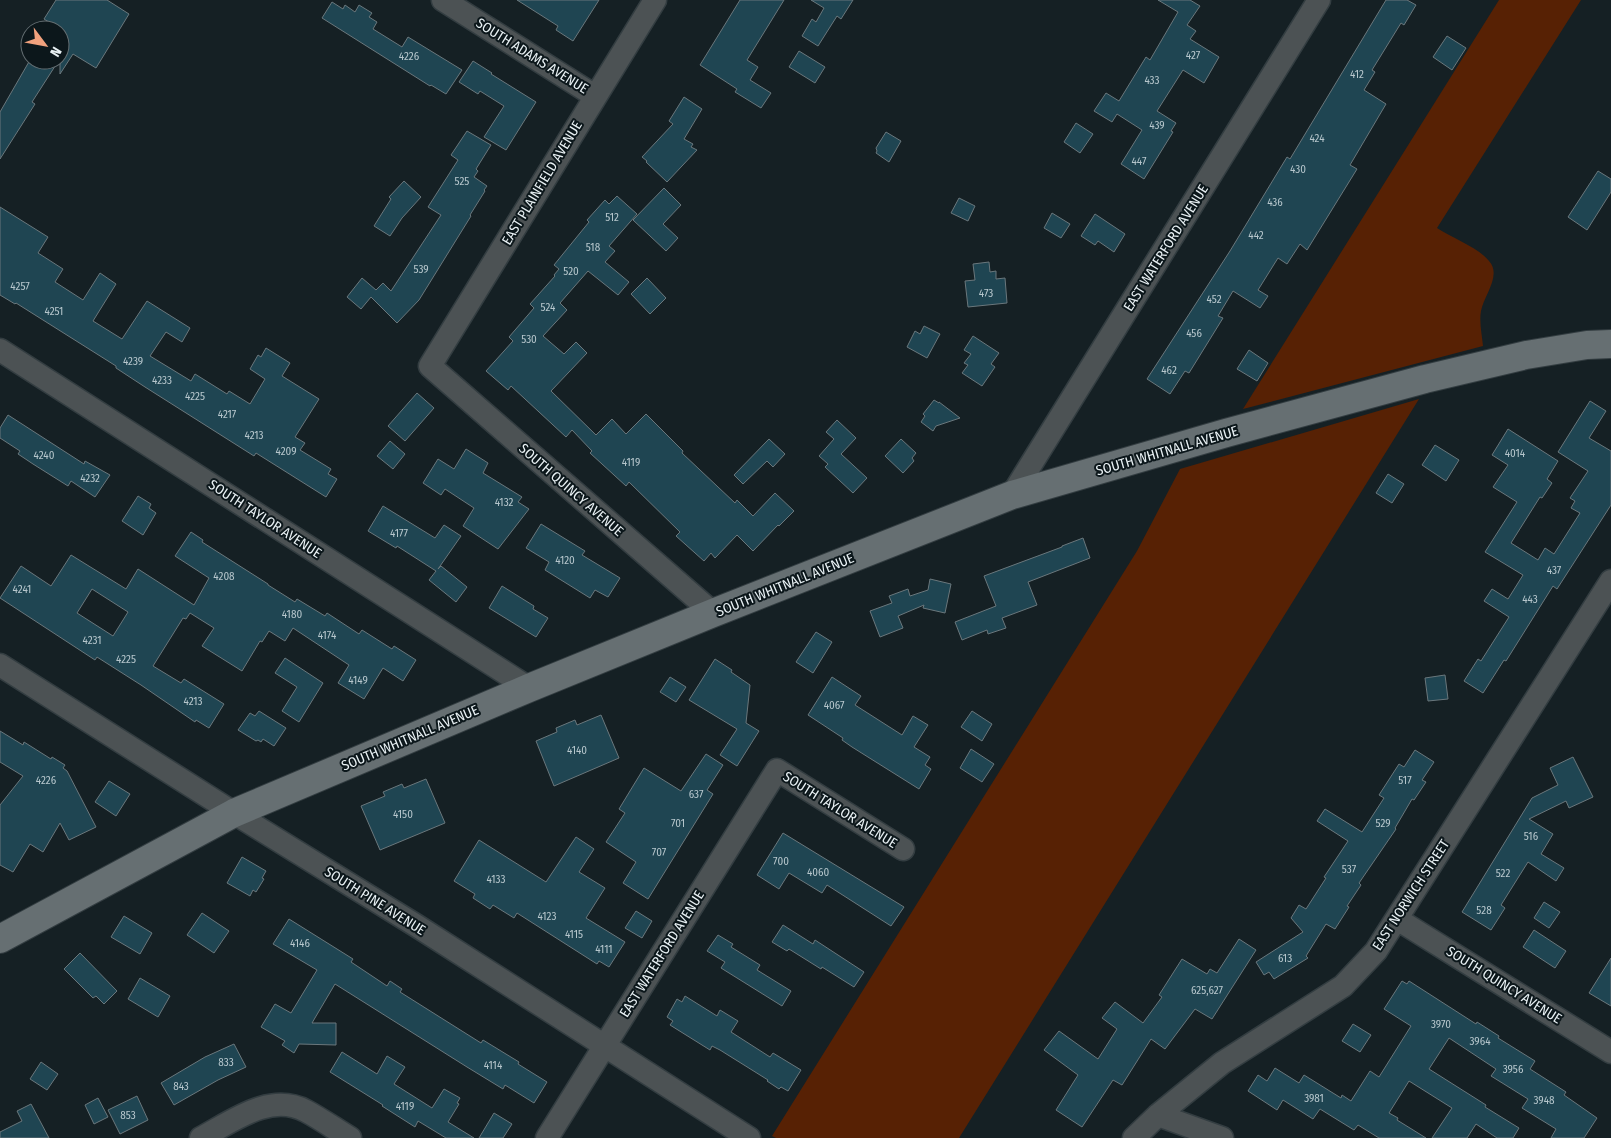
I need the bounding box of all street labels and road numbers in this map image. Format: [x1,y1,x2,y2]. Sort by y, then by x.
street label: SOUTH ADAMS AVENUE [473,15,592,98]
street label: EAST PLAINFIELD AVENUE [498,118,586,248]
street label: EAST WATERFORD AVENUE [1120,181,1212,314]
street label: SOUTH WHITNALL AVENUE [1094,422,1240,479]
street label: SOUTH QUINCY AVENUE [515,440,627,540]
street label: SOUTH TAYLOR AVENUE [205,476,325,562]
street label: SOUTH WHITNALL AVENUE [714,549,857,620]
street label: SOUTH WHITNALL AVENUE [339,701,481,775]
street label: SOUTH TAYLOR AVENUE [780,768,900,852]
street label: EAST NORWICH STREET [1369,836,1453,954]
street label: SOUTH PINE AVENUE [321,863,429,939]
street label: EAST WATERFORD AVENUE [616,887,708,1020]
street label: SOUTH QUINCY AVENUE [1443,943,1565,1028]

